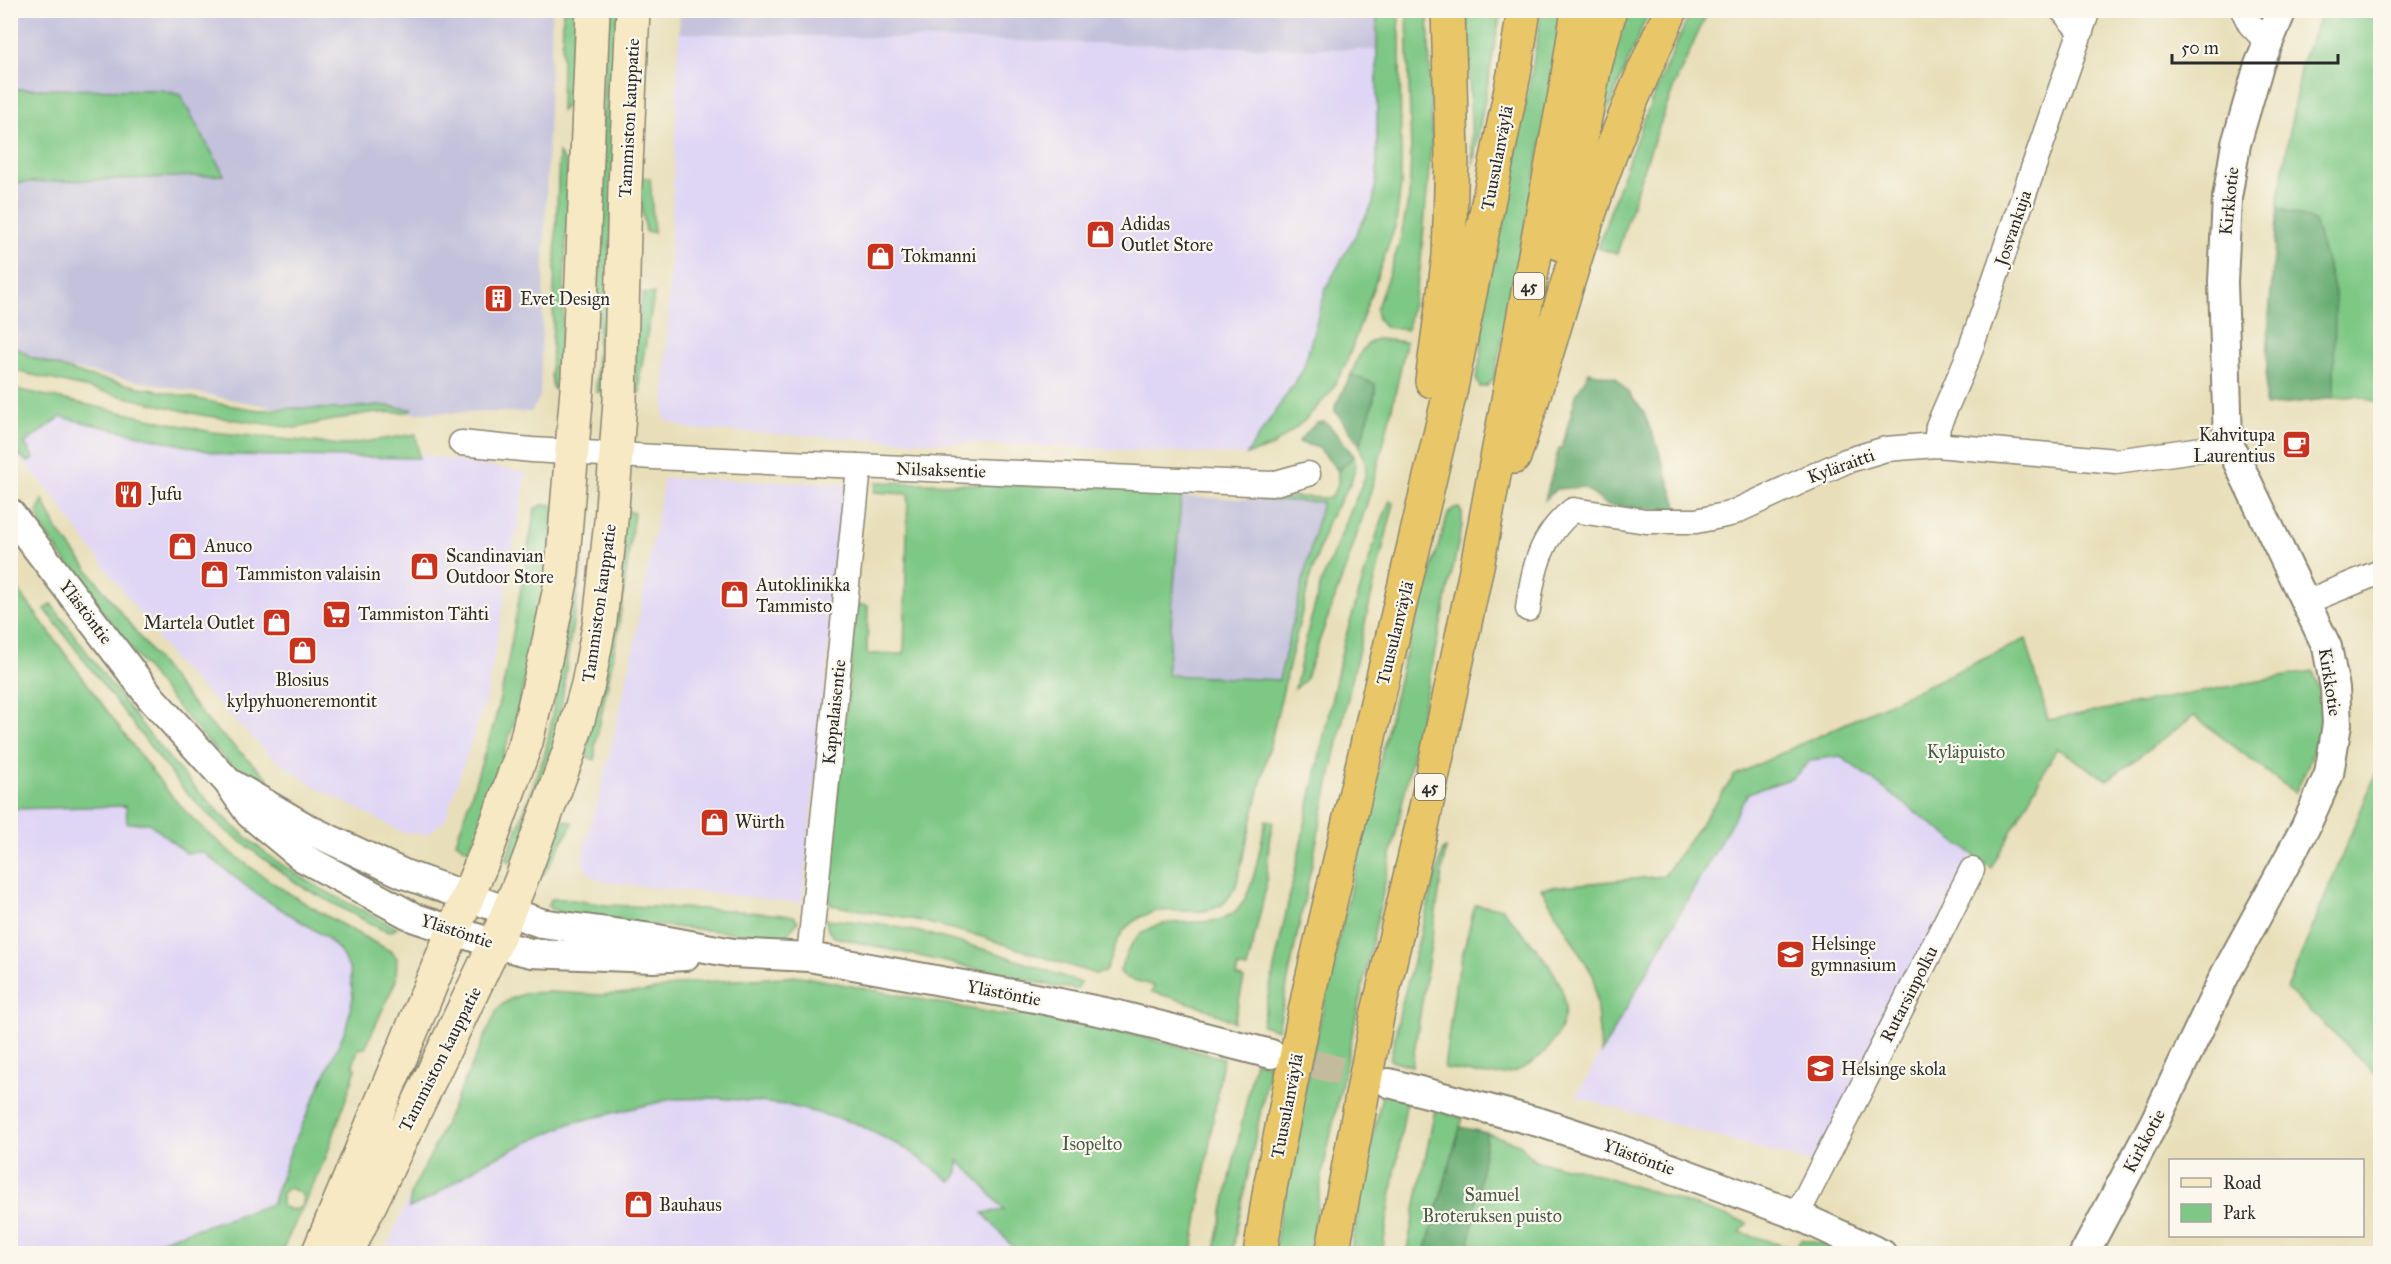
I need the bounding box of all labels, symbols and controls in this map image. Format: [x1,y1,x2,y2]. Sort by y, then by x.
scale bar [2172,27,2338,65]
text: 50 m [2181,37,2219,59]
street label: Tammiston kauppatie [614,38,644,198]
street label: Tuusulanväylä [1476,103,1518,212]
street label: Kirkkotie [2214,166,2244,236]
street label: Josvankuja [1989,187,2037,271]
place label: Adidas Outlet Store [1120,213,1213,256]
shop icon: Adidas Outlet Store [1084,218,1116,250]
shop icon: Tokmanni [864,240,896,272]
place label: Tokmanni [901,245,976,267]
road number: 45 [1514,273,1544,299]
building icon: Evet Design [483,283,515,315]
place label: Evet Design [520,288,610,311]
place label: Kahvitupa Laurentius [2193,424,2275,467]
cafe icon: Kahvitupa Laurentius [2280,429,2312,461]
street label: Kyläraitti [1804,444,1878,488]
street label: Nilsaksentie [896,457,986,483]
restaurant icon: Jufu [113,478,145,510]
place label: Jufu [148,483,183,506]
street label: Tammiston kauppatie [577,522,621,684]
shop icon: Anuco [167,530,199,562]
place label: Anuco [203,535,252,557]
place label: Scandinavian Outdoor Store [446,545,554,588]
shop icon: Scandinavian Outdoor Store [409,550,441,582]
shop icon: Tammiston valaisin [199,558,231,590]
place label: Tammiston valaisin [236,563,381,585]
place label: Autoklinikka Tammisto [755,574,851,617]
street label: Ylästöntie [55,575,117,649]
street label: Tuusulanväylä [1371,578,1419,687]
shop icon: Autoklinikka Tammisto [719,579,751,611]
supermarket icon: Tammiston Tähti [321,598,353,630]
place label: Tammiston Tähti [358,603,489,625]
shop icon: Martela Outlet [260,607,292,639]
place label: Martela Outlet [144,612,256,634]
shop icon: Blosius kylpyhuoneremontit [286,635,318,667]
street label: Kirkkotie [2314,646,2346,718]
street label: Kappalaisentie [818,658,850,766]
place label: Blosius kylpyhuoneremontit [227,669,378,712]
park label: Kyläpuisto [1927,741,2005,763]
road number: 45 [1415,774,1445,800]
shop icon: Würth [698,806,730,838]
place label: Würth [735,811,785,833]
street label: Ylästöntie [418,909,496,953]
place label: Helsinge gymnasium [1811,933,1896,977]
school or university icon: Helsinge gymnasium [1774,938,1806,970]
street label: Rutarsinpolku [1875,942,1943,1046]
street label: Ylästöntie [965,975,1043,1011]
street label: Tammiston kauppatie [394,983,486,1135]
street label: Tuusulanväylä [1266,1051,1308,1160]
school or university icon: Helsinge skola [1804,1053,1836,1085]
place label: Helsinge skola [1841,1058,1946,1081]
street label: Kirkkotie [2118,1105,2170,1177]
park label: Isopelto [1062,1133,1122,1155]
street label: Ylästöntie [1600,1134,1678,1180]
legend [2169,1159,2364,1237]
text: Road [2223,1172,2261,1194]
park label: Samuel Broteruksen puisto [1422,1184,1562,1227]
shop icon: Bauhaus [622,1189,654,1221]
place label: Bauhaus [659,1194,722,1216]
text: Park [2223,1202,2256,1224]

